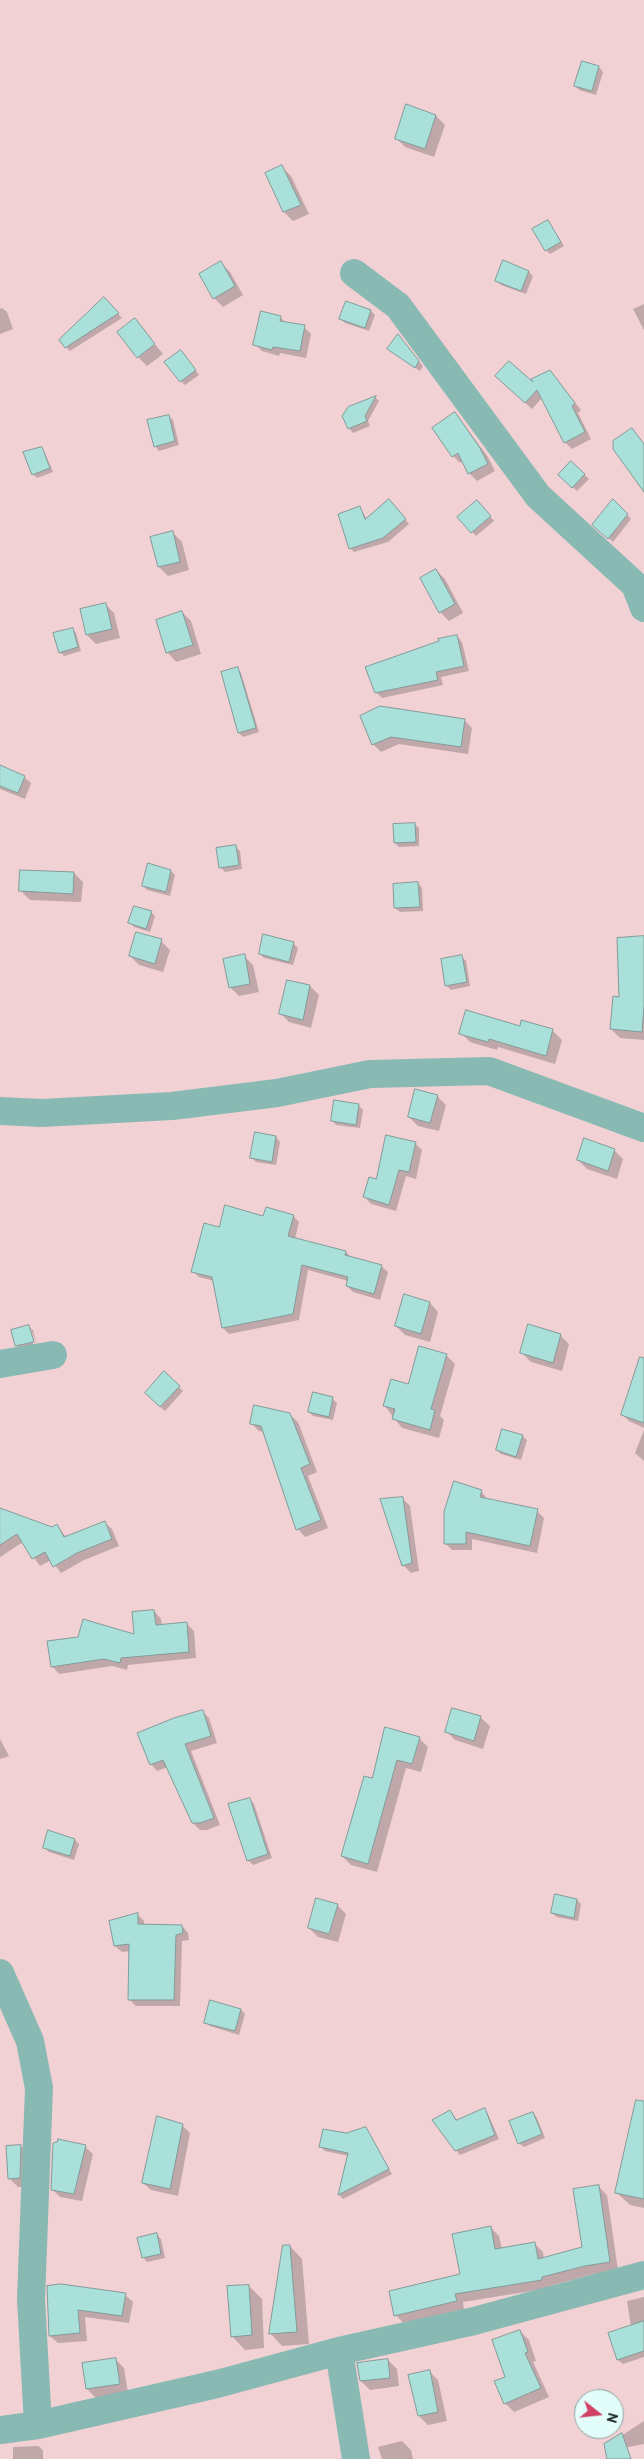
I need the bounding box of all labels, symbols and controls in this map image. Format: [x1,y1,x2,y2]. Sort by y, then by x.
north arrow [574,2389,624,2439]
text: N [603,2411,622,2425]

